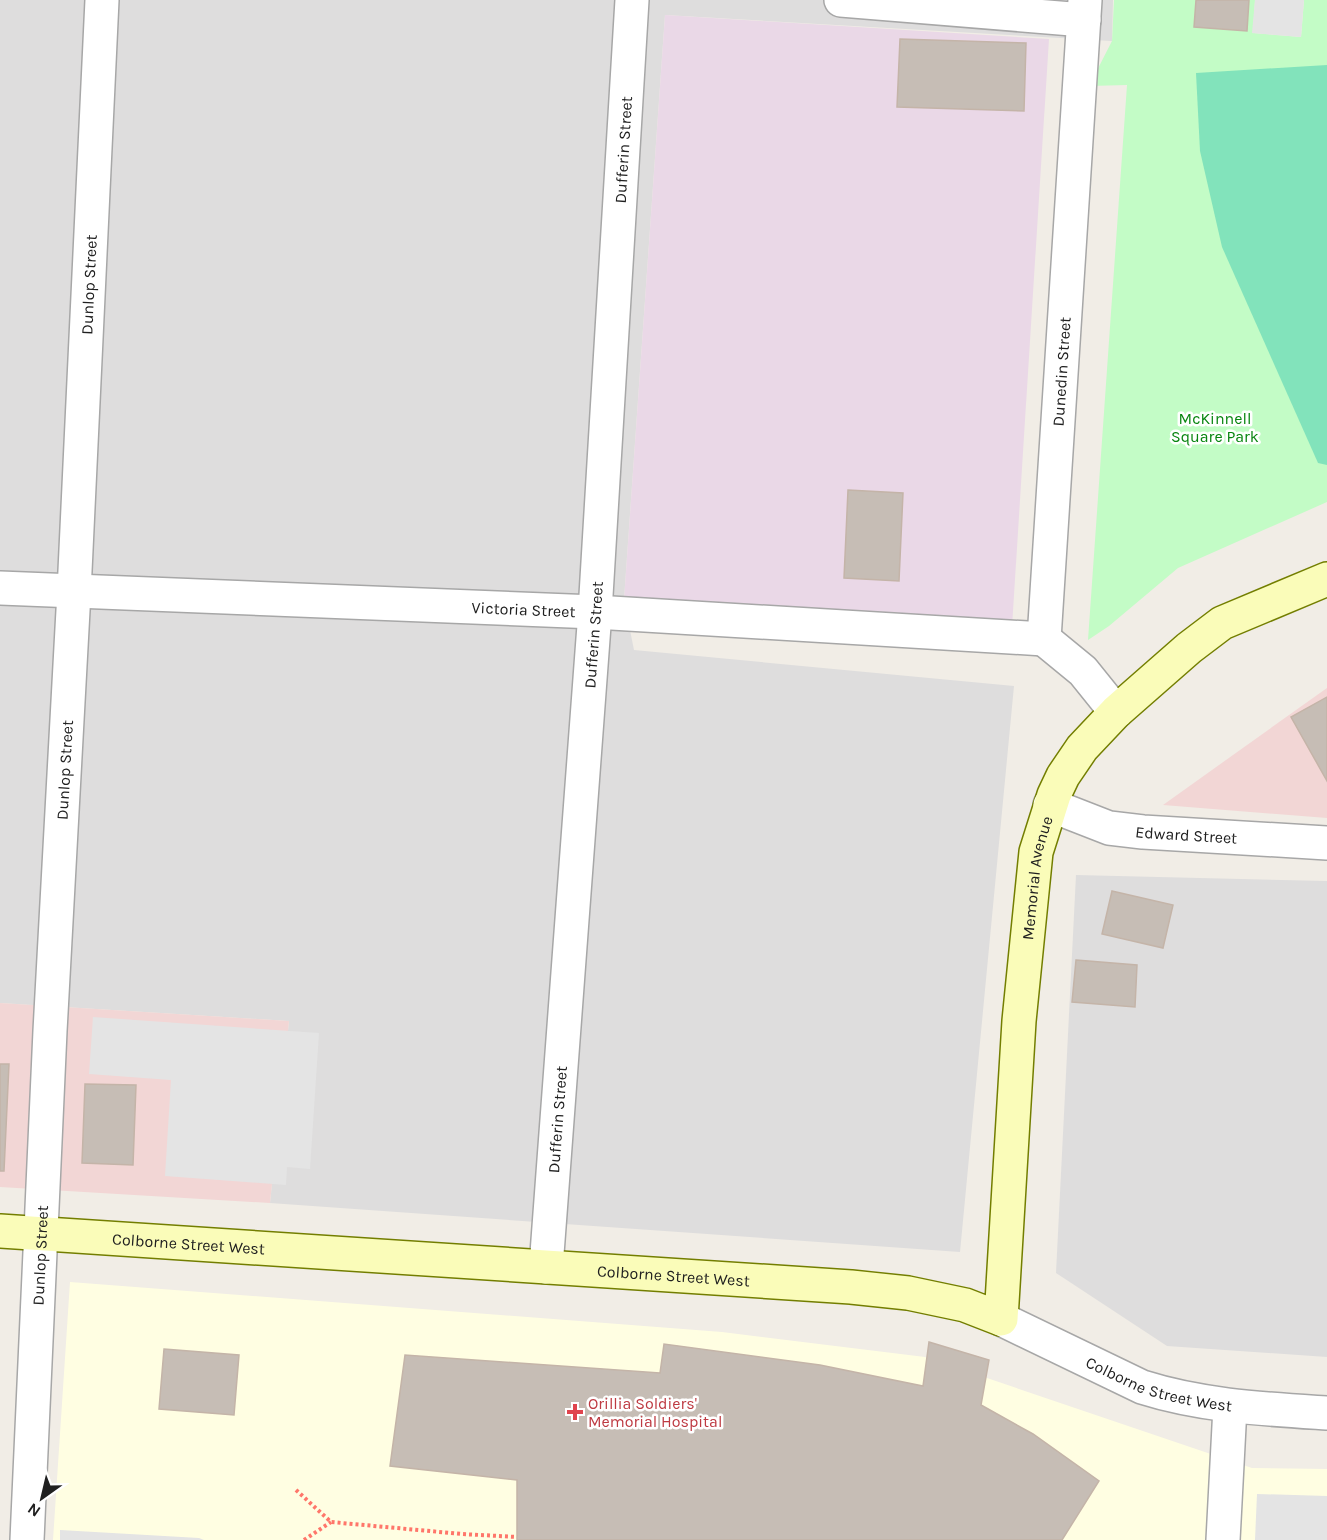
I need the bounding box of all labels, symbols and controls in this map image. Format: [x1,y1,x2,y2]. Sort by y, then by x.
street label: Dufferin Street [610,95,636,204]
street label: Dunlop Street [77,234,100,335]
street label: Dunedin Street [1048,316,1074,427]
park label: McKinnell Square Park [1171,409,1259,446]
street label: Dufferin Street [580,581,606,689]
street label: Victoria Street [471,598,576,621]
street label: Dunlop Street [52,719,76,821]
street label: Memorial Avenue [1018,813,1056,941]
street label: Edward Street [1134,822,1238,847]
street label: Dufferin Street [544,1065,571,1174]
street label: Dunlop Street [28,1205,52,1306]
street label: Colborne Street West [112,1229,266,1258]
street label: Colborne Street West [597,1261,751,1290]
street label: Colborne Street West [1083,1352,1233,1415]
place label: Orillia Soldiers' Memorial Hospital [588,1394,722,1431]
marker: Orillia Soldiers' Memorial Hospital [566,1403,584,1421]
north arrow [12,1468,72,1528]
text: N [24,1499,44,1521]

